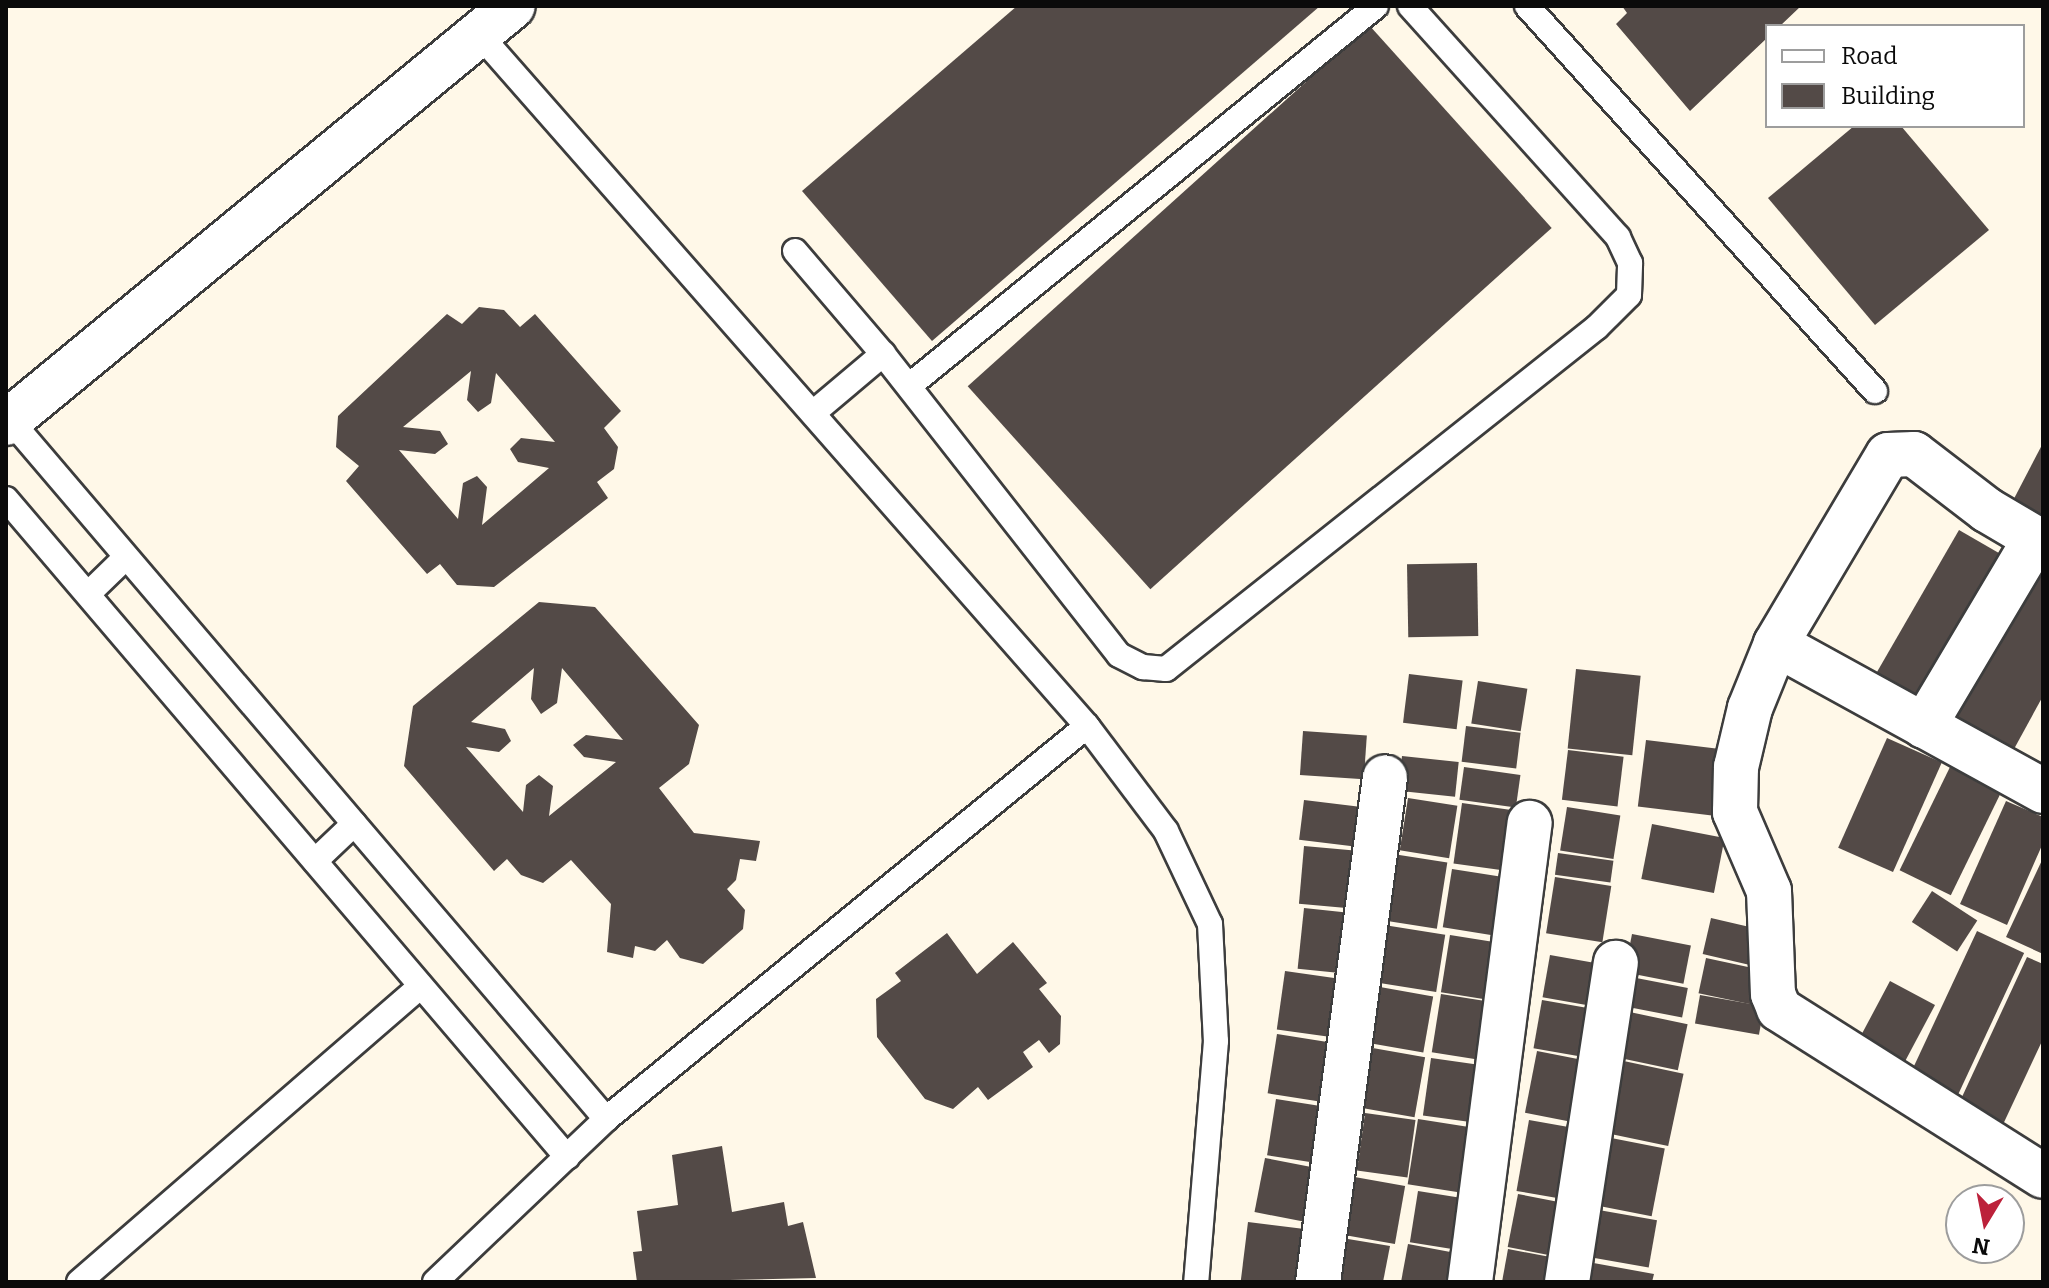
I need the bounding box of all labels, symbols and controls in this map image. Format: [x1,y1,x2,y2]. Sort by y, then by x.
legend [1765,24,2025,128]
text: Road [1841,42,1897,70]
text: Building [1841,82,1935,110]
north arrow [1945,1184,2025,1264]
text: N [1970,1231,1992,1261]

